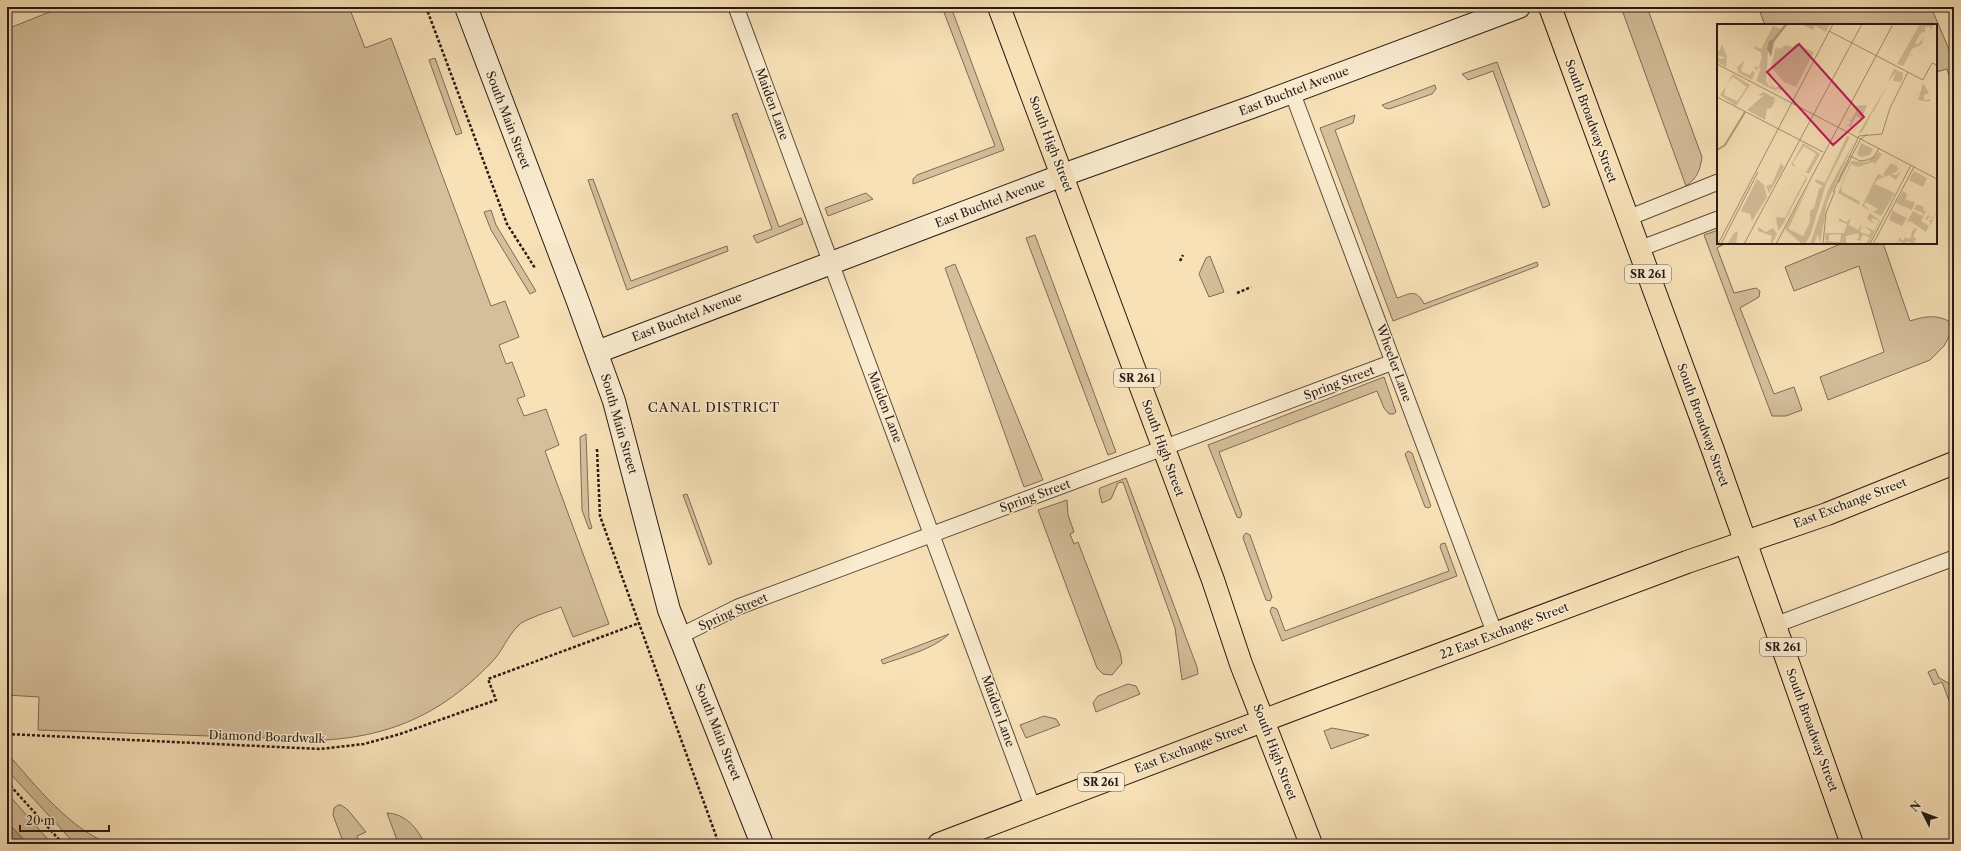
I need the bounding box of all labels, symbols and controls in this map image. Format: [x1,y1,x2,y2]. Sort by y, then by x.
inset map [1717,24,1937,244]
street label: South Broadway Street [1562,57,1621,185]
street label: East Buchtel Avenue [1237,63,1351,118]
street label: Maiden Lane [753,66,792,142]
street label: South Main Street [483,69,534,172]
street label: South High Street [1026,94,1077,195]
street label: East Buchtel Avenue [933,175,1047,230]
road number: SR 261 [1625,265,1671,283]
street label: East Buchtel Avenue [630,289,744,344]
street label: Wheeler Lane [1373,321,1415,404]
street label: South Broadway Street [1674,361,1733,489]
street label: Spring Street [1301,362,1377,403]
street label: Maiden Lane [865,369,906,445]
road number: SR 261 [1114,369,1160,387]
street label: South Main Street [598,372,641,476]
street label: South High Street [1139,397,1188,499]
district label: CANAL DISTRICT [648,399,780,415]
street label: East Exchange Street [1791,474,1909,531]
street label: Spring Street [997,476,1073,515]
street label: Spring Street [696,589,770,634]
street label: 22 East Exchange Street [1437,599,1571,662]
road number: SR 261 [1760,638,1806,656]
street label: South Broadway Street [1783,666,1842,794]
street label: Maiden Lane [979,673,1018,749]
street label: South Main Street [692,681,745,783]
street label: South High Street [1250,702,1301,803]
street label: East Exchange Street [1132,719,1250,776]
street label: Diamond Boardwalk [208,727,327,746]
road number: SR 261 [1078,773,1124,791]
north arrow [1903,793,1943,833]
text: N [1907,798,1924,815]
scale bar [20,807,109,833]
text: 20 m [26,813,55,828]

